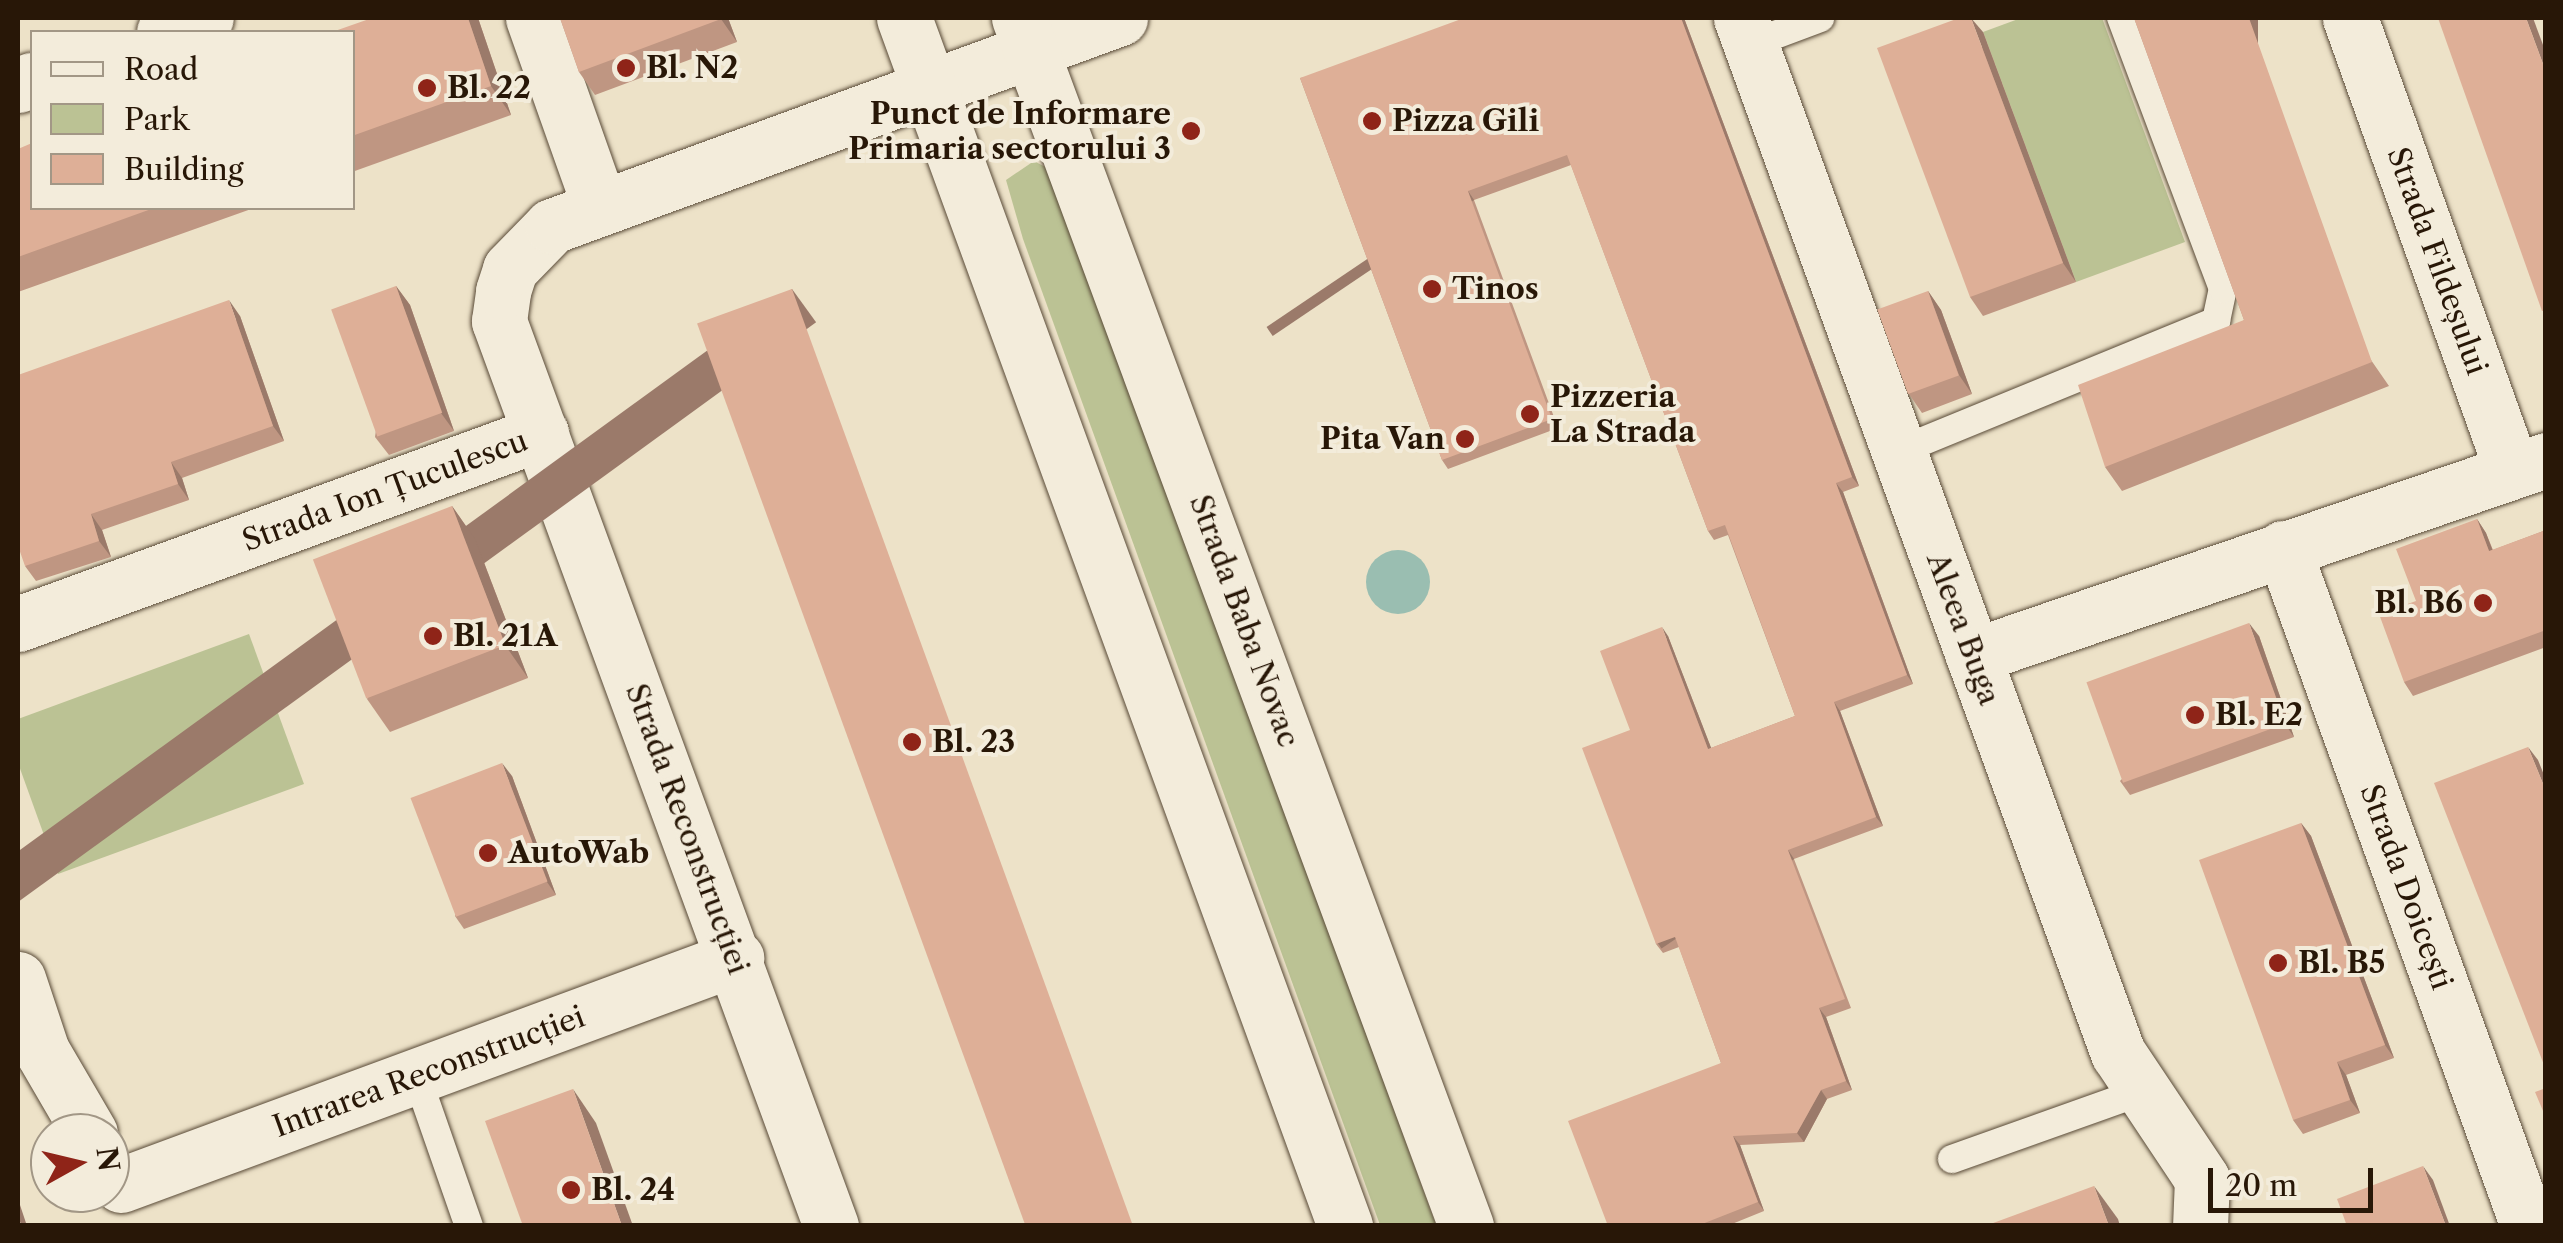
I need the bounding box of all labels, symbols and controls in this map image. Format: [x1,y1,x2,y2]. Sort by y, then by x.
legend [30,30,355,210]
place label: Bl. N2 [646,50,738,86]
text: Road [124,51,198,88]
marker: Bl. N2 [615,57,637,79]
place label: Bl. 22 [447,70,531,106]
marker: Bl. 22 [416,77,438,99]
place label: Punct de Informare Primaria sectorului 3 [848,96,1171,166]
text: Park [124,101,189,138]
place label: Pizza Gili [1392,103,1539,139]
marker: Pizza Gili [1361,110,1383,132]
marker: Punct de Informare Primaria sectorului 3 [1180,120,1202,142]
street label: Strada Fildeșului [2379,142,2495,380]
text: Building [124,151,244,188]
place label: Tinos [1452,271,1539,307]
marker: Tinos [1421,278,1443,300]
place label: Pizzeria La Strada [1550,379,1696,450]
marker: Pizzeria La Strada [1519,403,1541,425]
place label: Pita Van [1318,421,1445,457]
street label: Strada Ion Țuculescu [237,422,533,560]
marker: Pita Van [1454,428,1476,450]
street label: Strada Baba Novac [1182,490,1306,752]
street label: Aleea Buga [1919,548,2007,710]
place label: Bl. B6 [2374,585,2463,621]
marker: Bl. B6 [2472,592,2494,614]
place label: Bl. 21A [453,618,557,654]
marker: Bl. 21A [422,625,444,647]
street label: Strada Reconstrucției [618,679,756,979]
place label: Bl. E2 [2215,697,2303,733]
marker: Bl. E2 [2184,704,2206,726]
place label: Bl. 23 [932,724,1015,760]
marker: Bl. 23 [901,731,923,753]
street label: Strada Doicești [2352,779,2460,995]
place label: AutoWab [508,835,649,871]
marker: AutoWab [477,842,499,864]
place label: Bl. B5 [2298,945,2385,981]
marker: Bl. B5 [2267,952,2289,974]
street label: Intrarea Reconstrucției [268,999,590,1145]
north arrow [30,1113,130,1213]
text: N [89,1145,126,1174]
scale bar [2213,1148,2378,1210]
text: 20 m [2225,1167,2297,1204]
place label: Bl. 24 [591,1172,675,1208]
marker: Bl. 24 [560,1179,582,1201]

